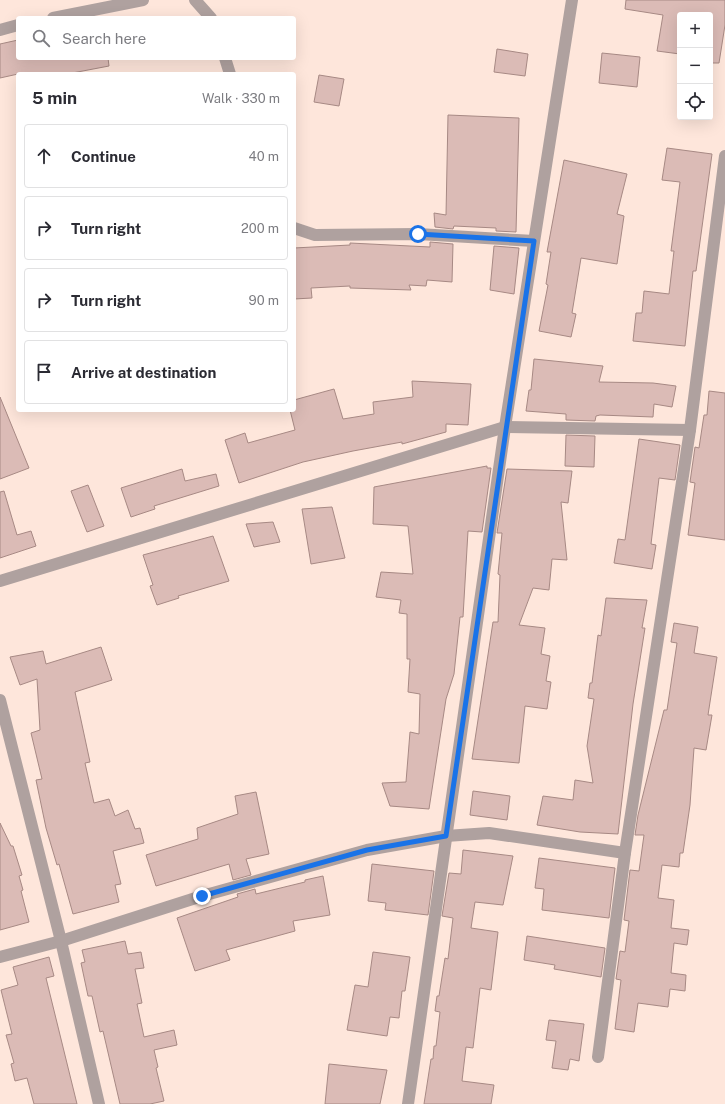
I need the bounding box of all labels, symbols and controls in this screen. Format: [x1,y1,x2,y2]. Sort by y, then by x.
map controls [677,12,713,120]
button: + [677,12,713,48]
search box [16,16,296,60]
icon: search [30,27,52,49]
text: Search here [62,30,146,47]
button: − [677,48,713,84]
button: locate [677,84,713,120]
text: 5 min [32,88,77,108]
text: Walk · 330 m [202,91,280,106]
icon: ahead [33,145,55,167]
text: Continue [71,148,136,165]
text: 40 m [248,149,279,164]
icon: right [33,217,55,239]
text: Turn right [71,220,141,237]
text: 200 m [241,221,279,236]
route start [409,225,427,243]
icon: right [33,289,55,311]
text: Turn right [71,292,141,309]
text: 90 m [249,293,279,308]
icon: arrive [33,361,55,383]
text: Arrive at destination [71,364,216,381]
route end [193,887,211,905]

